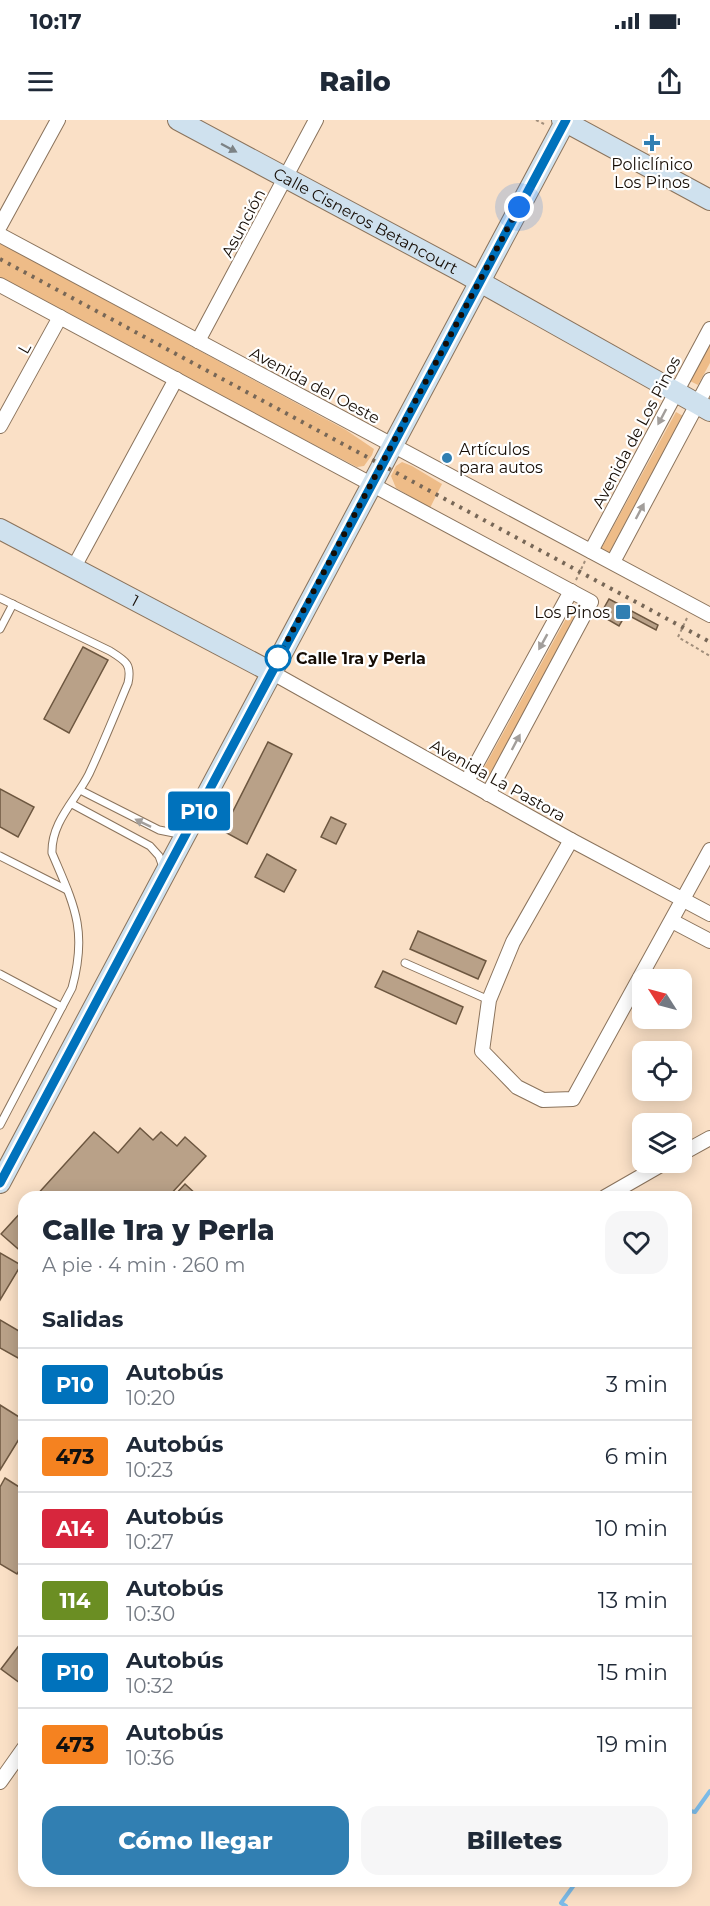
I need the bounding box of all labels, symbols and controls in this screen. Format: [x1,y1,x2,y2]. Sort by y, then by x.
text: 10:17 [30,8,82,35]
icon: menu [24,65,57,98]
text: Railo [319,65,391,98]
icon: share [653,65,686,98]
marker: Policlínico Los Pinos [643,134,661,152]
one-way arrow [221,143,238,153]
place label: Policlínico Los Pinos [611,155,693,192]
street label: Calle Cisneros Betancourt [270,164,462,278]
street label: Asunción [217,186,269,261]
your location [504,192,534,222]
street label: L [14,339,35,357]
street label: Avenida del Oeste [247,343,383,428]
street label: Avenida de Los Pinos [588,353,685,511]
one-way arrow [657,409,667,426]
place label: Artículos para autos [459,440,543,477]
marker: Artículos para autos [440,451,454,465]
one-way arrow [635,502,645,519]
street label: 1 [128,591,142,611]
place label: Los Pinos [534,603,610,622]
marker: Los Pinos [614,603,632,621]
one-way arrow [538,634,548,651]
marker: Calle 1ra y Perla [265,645,291,671]
place label: Calle 1ra y Perla [296,649,426,668]
one-way arrow [511,733,521,750]
street label: Avenida La Pastora [427,735,569,826]
line badge: P10 [164,792,234,830]
text: P10 [180,799,218,824]
one-way arrow [135,818,152,828]
north arrow [632,969,692,1029]
map controls [632,969,692,1173]
button: locate [632,1041,692,1101]
button: layers [632,1113,692,1173]
button: heart [605,1211,668,1274]
text: Calle 1ra y Perla [42,1213,275,1247]
text: A pie · 4 min · 260 m [42,1253,245,1277]
text: Salidas [42,1306,123,1333]
text: Autobús [126,1359,223,1386]
text: 3 min [606,1371,668,1398]
text: P10 [56,1372,94,1397]
text: 10:20 [126,1386,175,1410]
text: Autobús [126,1431,223,1458]
text: 6 min [605,1443,668,1470]
text: 473 [56,1444,94,1469]
text: 10:23 [126,1458,173,1482]
text: Autobús [126,1503,223,1530]
text: 10 min [596,1515,668,1542]
text: A14 [56,1516,94,1541]
text: 10:27 [126,1530,174,1554]
text: Autobús [126,1575,223,1602]
text: 13 min [598,1587,668,1614]
text: 114 [60,1588,90,1613]
text: 10:30 [126,1602,175,1626]
text: Autobús [126,1647,223,1674]
text: 15 min [598,1659,668,1686]
text: P10 [56,1660,94,1685]
text: 10:32 [126,1674,173,1698]
text: Autobús [126,1719,223,1746]
text: 19 min [597,1731,668,1758]
text: 473 [56,1732,94,1757]
text: 10:36 [126,1746,174,1770]
button: Cómo llegar [42,1806,349,1875]
button: Billetes [361,1806,668,1875]

